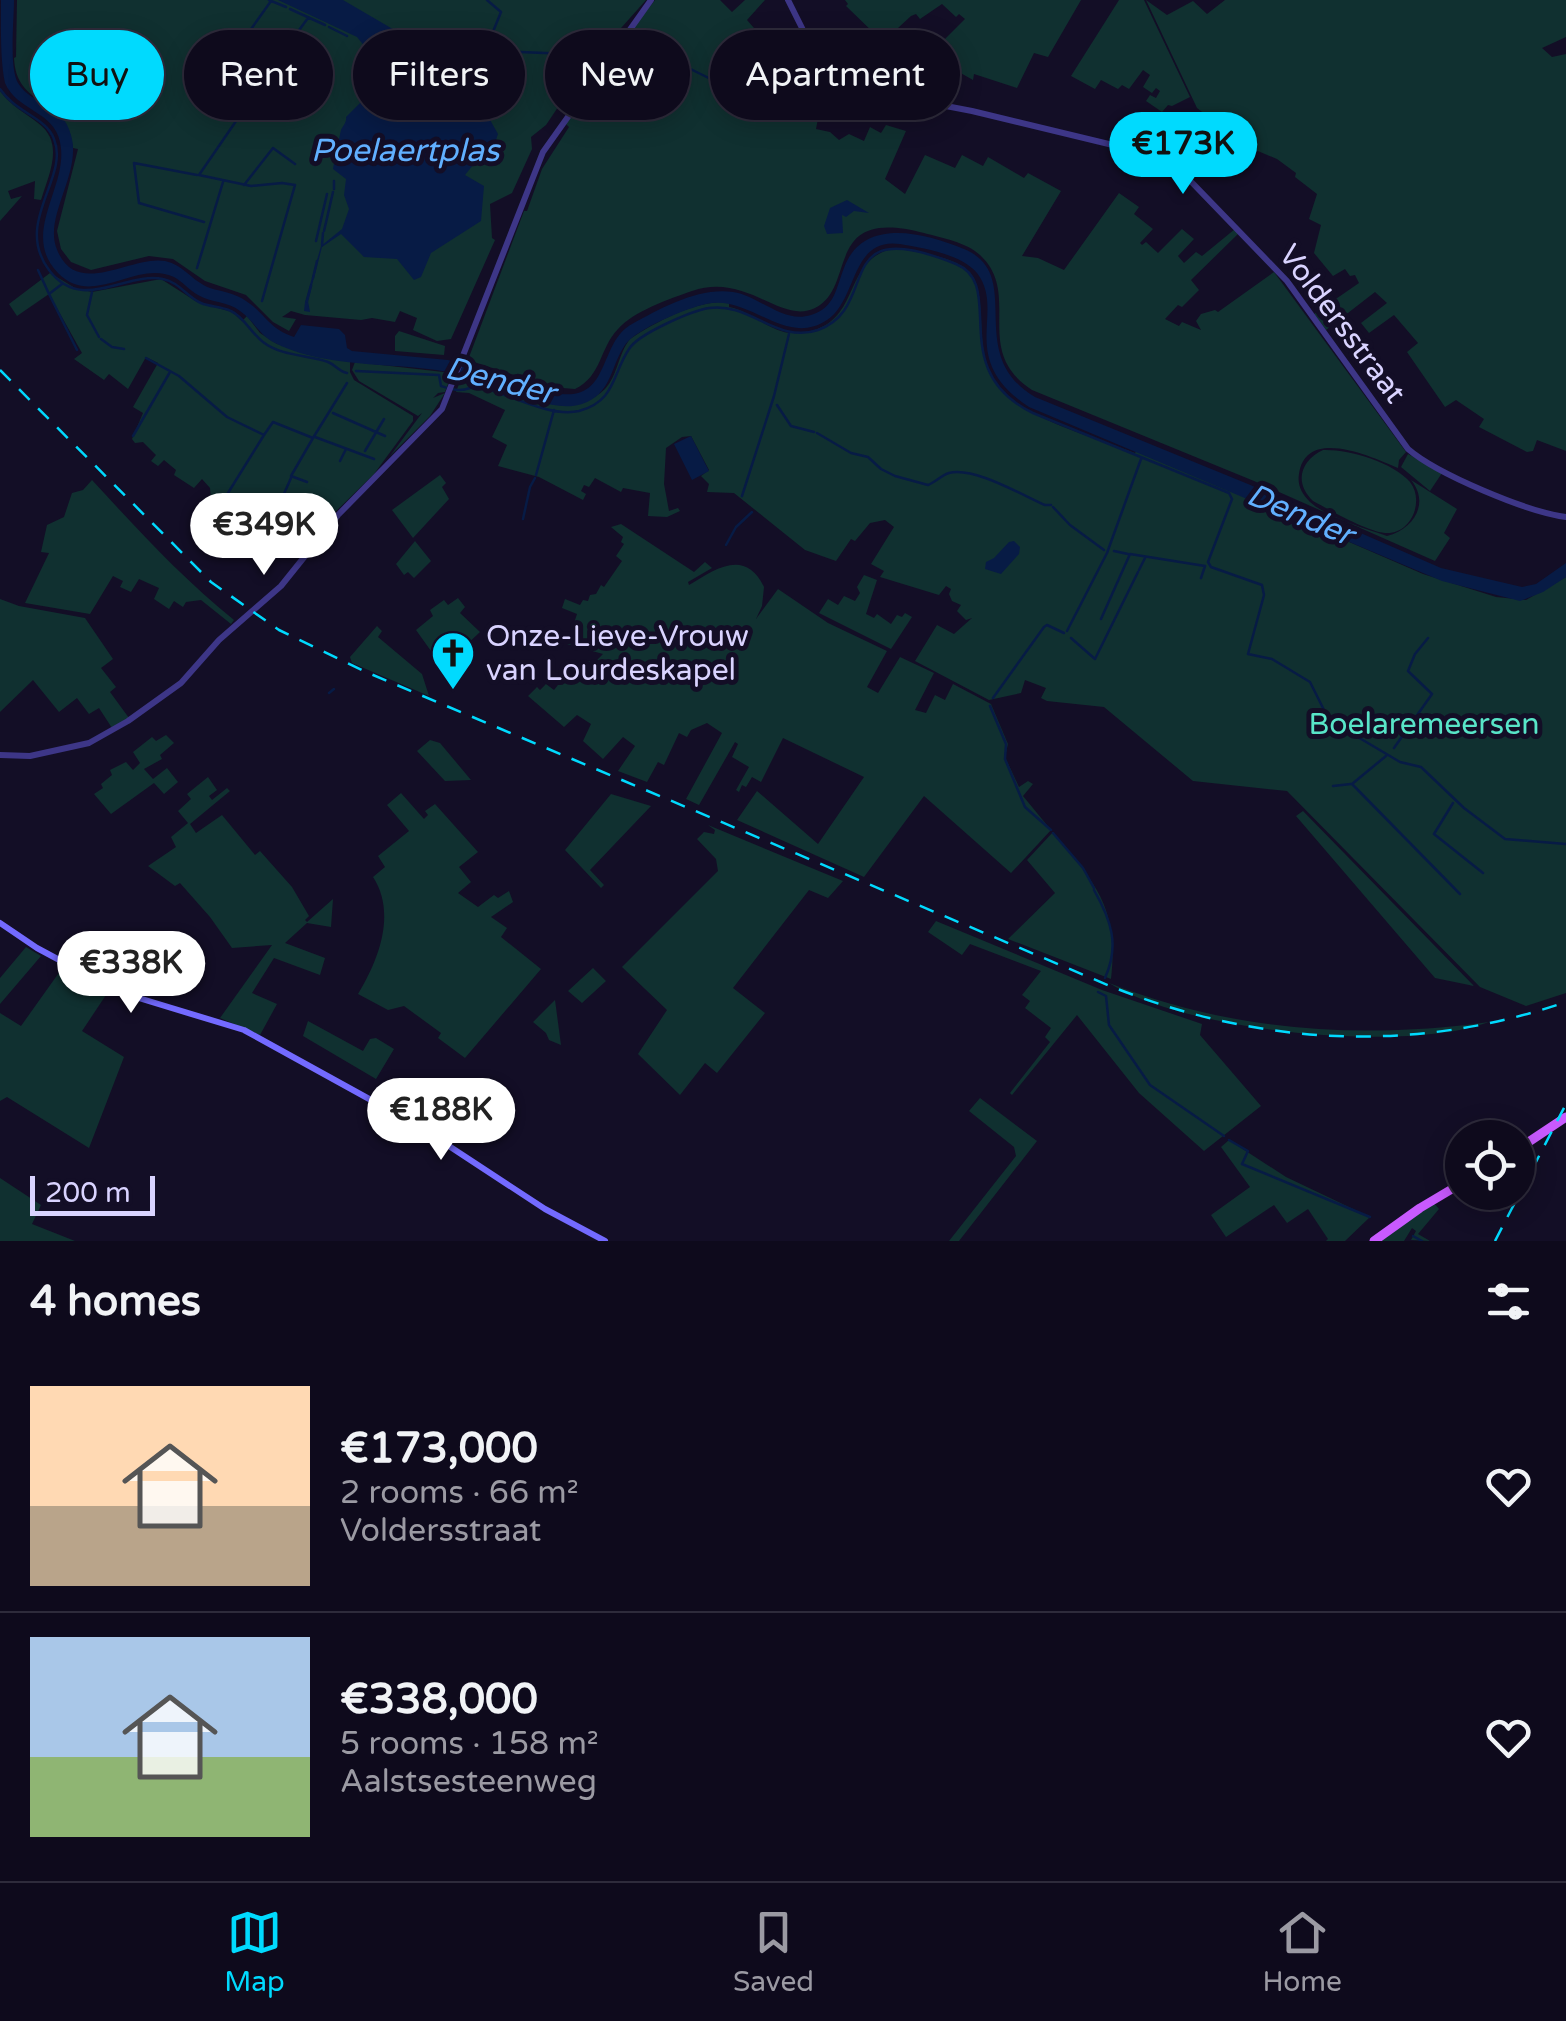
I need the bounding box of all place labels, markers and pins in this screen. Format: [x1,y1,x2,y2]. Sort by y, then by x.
pin: €173K [1113,112,1253,197]
pin: €349K [194,493,334,578]
place label: Onze-Lieve-Vrouw van Lourdeskapel [486,618,749,689]
church icon: Onze-Lieve-Vrouw van Lourdeskapel [430,630,476,691]
pin: €338K [61,931,201,1016]
pin: €188K [371,1078,511,1163]

